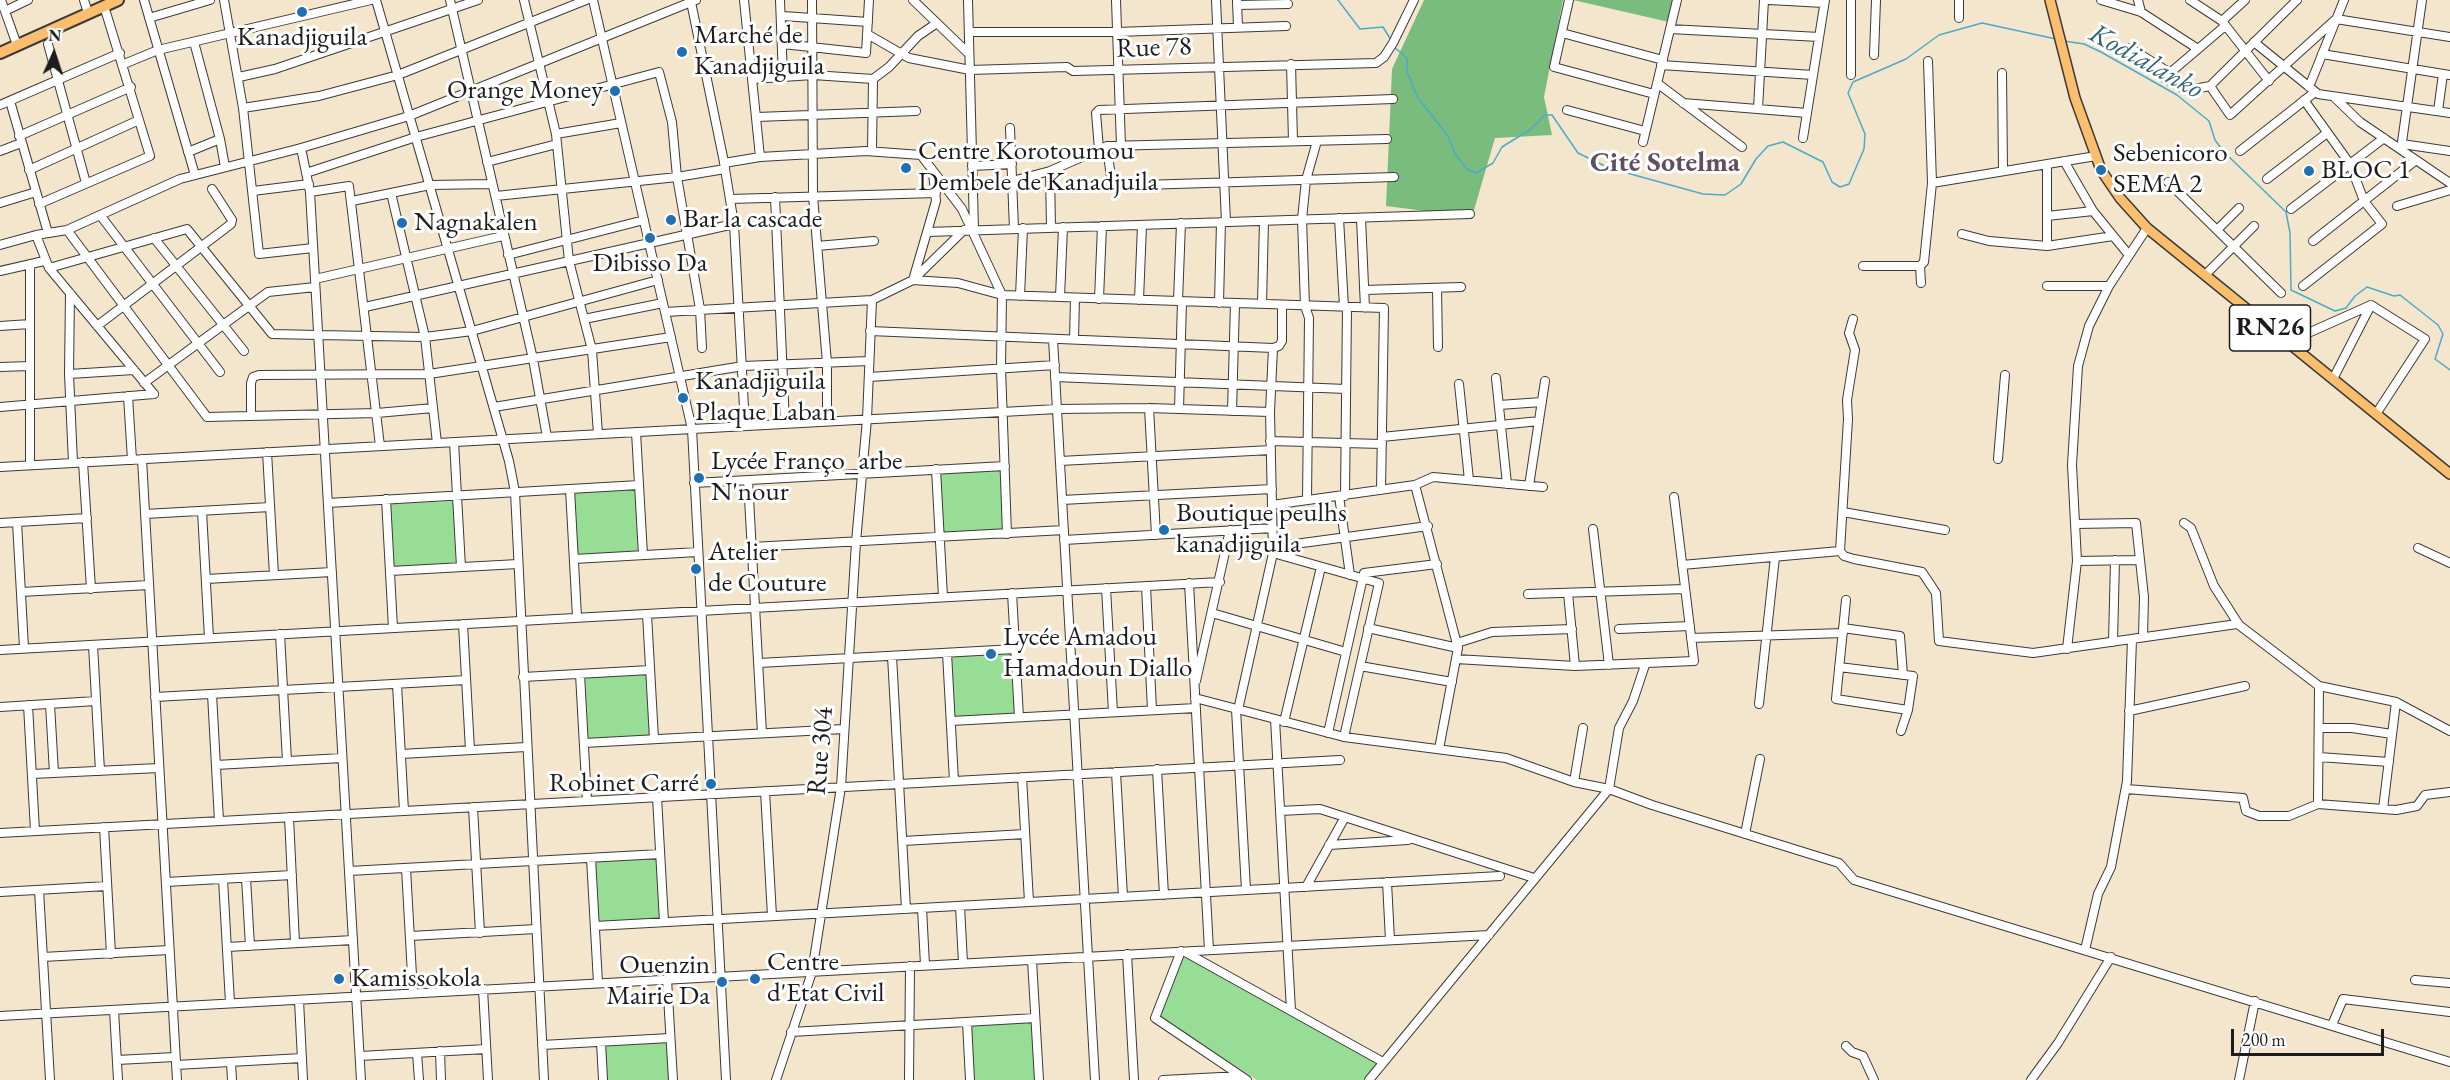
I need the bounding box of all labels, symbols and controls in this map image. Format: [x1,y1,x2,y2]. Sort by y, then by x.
marker: Kanadjiguila [295,5,309,19]
water label: Kodialanko [2083,17,2209,107]
place label: Marché de Kanadjiguila [694,20,824,83]
place label: Kanadjiguila [237,22,367,54]
north arrow [24,24,84,84]
text: N [48,25,62,46]
street label: Rue 78 [1116,30,1192,66]
marker: Marché de Kanadjiguila [675,45,689,59]
place label: Orange Money [447,75,603,107]
marker: Orange Money [608,84,622,98]
place label: Centre Korotoumou Dembele de Kanadjuila [918,136,1158,199]
place label: Sebenicoro SEMA 2 [2113,138,2228,201]
district label: Cité Sotelma [1590,146,1740,180]
place label: BLOC 1 [2321,155,2411,187]
marker: Centre Korotoumou Dembele de Kanadjuila [899,161,913,175]
marker: Sebenicoro SEMA 2 [2094,163,2108,177]
marker: BLOC 1 [2302,164,2316,178]
place label: Bar la cascade [683,204,822,236]
place label: Nagnakalen [414,207,538,239]
marker: Bar la cascade [664,213,678,227]
marker: Nagnakalen [395,216,409,230]
marker: Dibisso Da [643,231,657,245]
place label: Dibisso Da [593,248,707,280]
road number: RN26 [2230,305,2310,351]
place label: Kanadjiguila Plaque Laban [695,366,836,429]
marker: Kanadjiguila Plaque Laban [676,391,690,405]
place label: Lycée Franço_arbe N'nour [711,446,903,509]
marker: Lycée Franço_arbe N'nour [692,471,706,485]
place label: Boutique peulhs kanadjiguila [1176,498,1347,561]
marker: Boutique peulhs kanadjiguila [1157,523,1171,537]
place label: Atelier de Couture [708,537,827,600]
marker: Atelier de Couture [689,562,703,576]
place label: Lycée Amadou Hamadoun Diallo [1003,622,1192,685]
marker: Lycée Amadou Hamadoun Diallo [984,647,998,661]
street label: Rue 304 [801,706,841,796]
place label: Robinet Carré [549,768,699,800]
marker: Robinet Carré [704,777,718,791]
place label: Centre d'Etat Civil [767,947,885,1010]
place label: Ouenzin Mairie Da [606,950,710,1013]
place label: Kamissokola [351,963,481,995]
marker: Kamissokola [332,972,346,986]
marker: Centre d'Etat Civil [748,972,762,986]
marker: Ouenzin Mairie Da [715,975,729,989]
scale bar [2234,1017,2387,1055]
text: 200 m [2242,1028,2286,1051]

